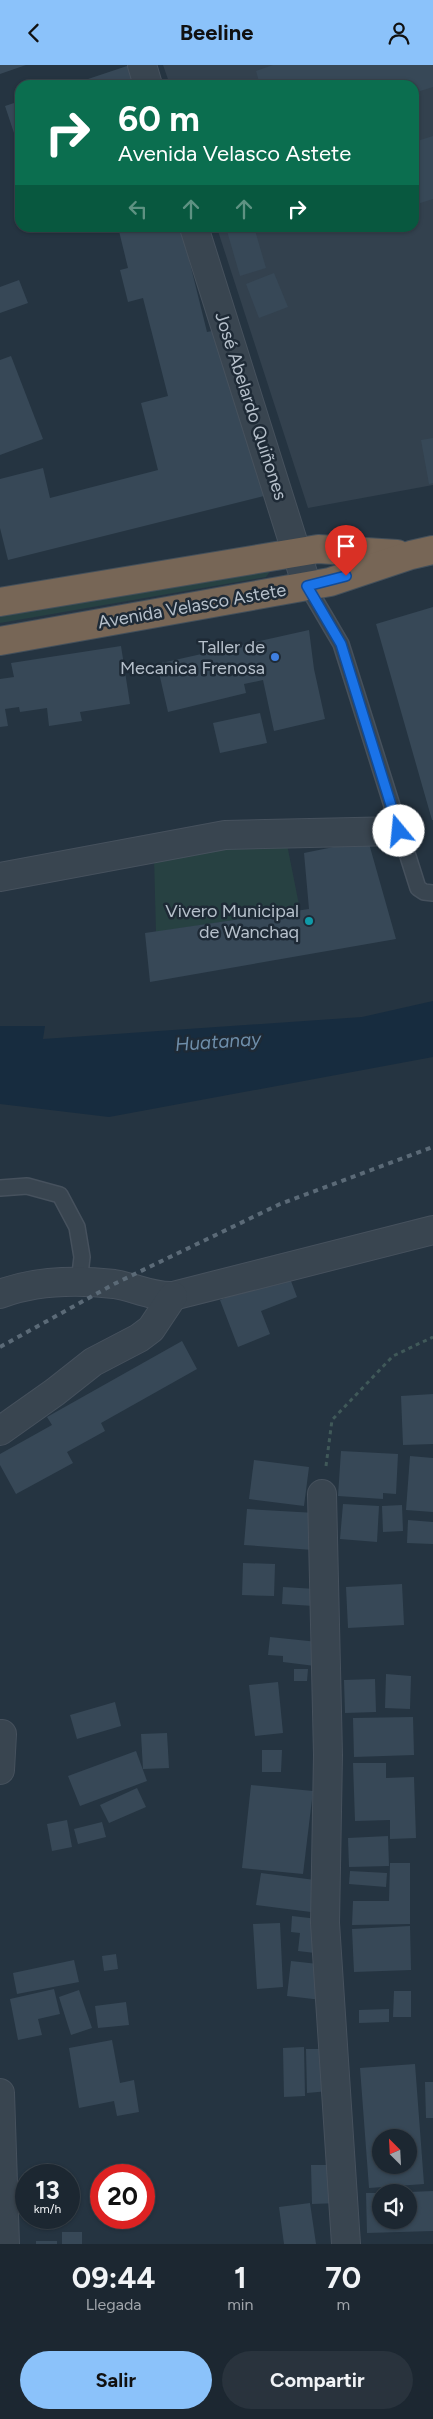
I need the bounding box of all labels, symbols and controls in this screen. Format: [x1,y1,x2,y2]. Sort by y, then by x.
icon: back [20,19,48,47]
text: Beeline [180,19,253,46]
icon: person [385,19,413,47]
text: 60 m [118,98,200,140]
icon: right [35,100,100,165]
text: Avenida Velasco Astete [118,140,351,167]
icon: left [124,195,152,223]
icon: ahead [177,195,205,223]
icon: ahead [230,195,258,223]
icon: right [283,195,311,223]
street label: José Abelardo Quiñones [210,309,292,503]
pin [325,525,367,576]
icon: arrive [332,532,360,560]
street label: Avenida Velasco Astete [96,579,288,633]
place label: Taller de Mecanica Frenosa [120,636,265,679]
marker: Taller de Mecanica Frenosa [269,651,281,663]
position arrow [372,804,424,856]
place label: Vivero Municipal de Wanchaq [165,900,299,943]
marker: Vivero Municipal de Wanchaq [303,915,315,927]
water label: Huatanay [174,1027,263,1056]
north arrow [372,2129,418,2174]
map controls [372,2129,417,2229]
speed limit sign: 20 [90,2164,155,2229]
text: 13 [35,2175,60,2205]
button: sound [372,2184,417,2229]
text: km/h [34,2202,61,2216]
text: 09:44 [72,2259,156,2296]
text: 1 [234,2259,247,2296]
text: 70 [325,2259,361,2296]
text: Llegada [86,2295,141,2314]
text: min [227,2295,254,2314]
text: m [336,2295,350,2314]
button: Salir [20,2351,212,2409]
button: Compartir [222,2351,413,2409]

